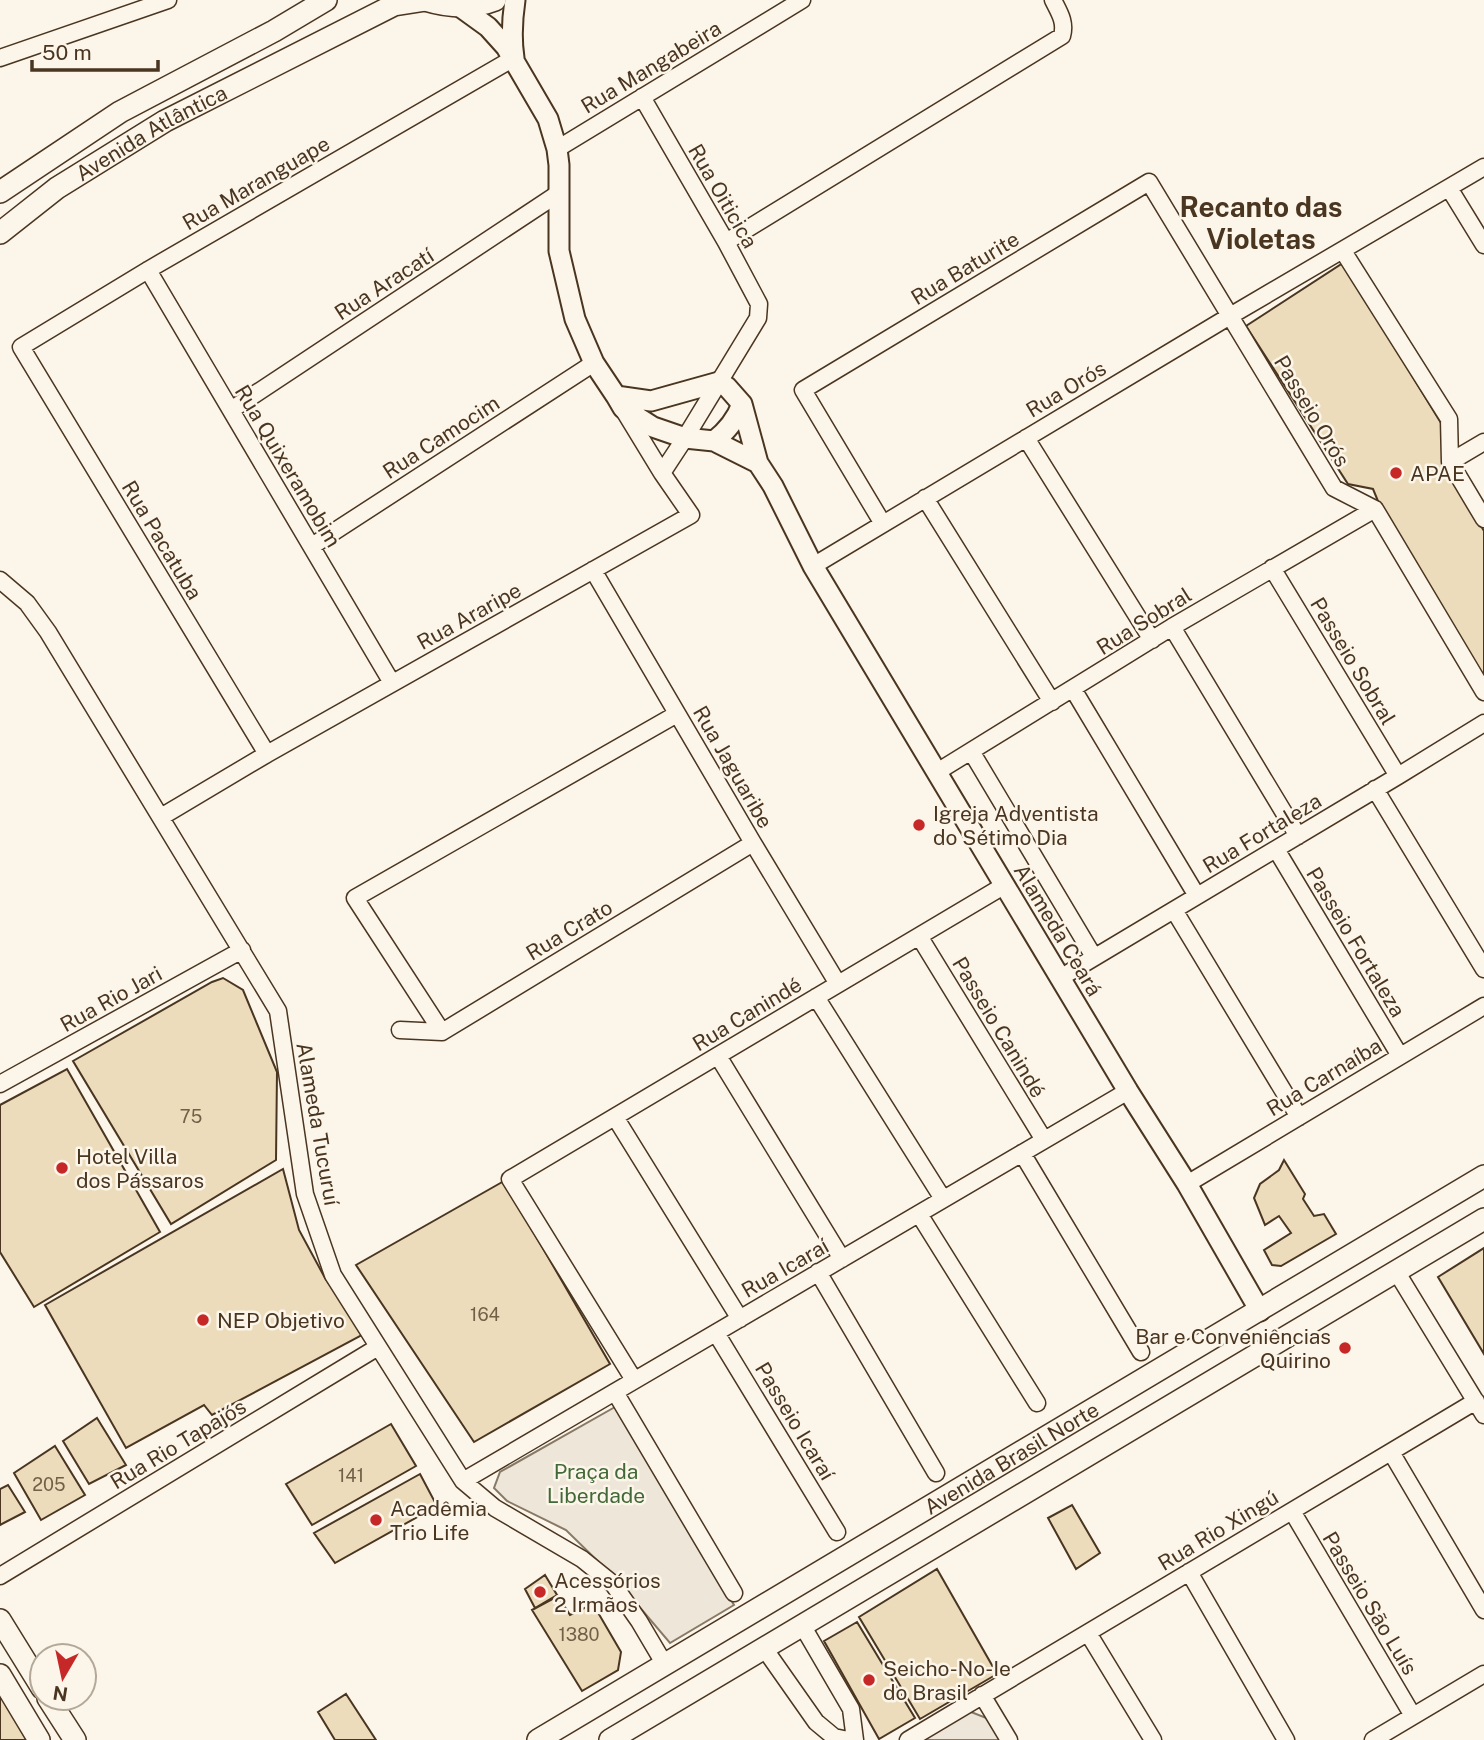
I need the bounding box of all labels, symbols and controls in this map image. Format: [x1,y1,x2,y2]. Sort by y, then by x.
street label: Rua Mangabeira [577,15,725,119]
scale bar [32,28,158,72]
text: 50 m [42,40,92,65]
street label: Avenida Atlântica [71,79,231,186]
street label: Rua Maranguape [178,131,334,235]
street label: Rua Oiticica [683,139,763,253]
district label: Recanto das Violetas [1179,190,1343,255]
street label: Rua Baturite [906,226,1024,310]
street label: Rua Aracatí [330,242,439,325]
street label: Passeio Orós [1269,351,1355,471]
street label: Rua Orós [1022,355,1110,423]
street label: Rua Quixeramobim [230,380,346,552]
street label: Rua Camocim [378,390,504,484]
place label: APAE [1410,461,1465,486]
marker: APAE [1388,465,1404,481]
street label: Rua Pacatuba [117,476,207,604]
street label: Rua Araripe [413,577,525,655]
street label: Rua Sobral [1092,582,1196,660]
street label: Passeio Sobral [1305,593,1401,729]
street label: Rua Jaguaribe [688,701,778,833]
street label: Rua Fortaleza [1198,788,1326,878]
place label: Igreja Adventista do Sétimo Dia [933,801,1099,850]
marker: Igreja Adventista do Sétimo Dia [911,817,927,833]
street label: Alameda Ceará [1009,860,1107,1000]
street label: Passeio Fortaleza [1301,862,1411,1022]
street label: Rua Crato [521,895,617,965]
street label: Passeio Canindé [947,952,1051,1102]
street label: Rua Rio Jari [56,961,166,1037]
street label: Rua Canindé [688,972,806,1056]
street label: Rua Carnaíba [1262,1033,1386,1121]
street label: Alameda Tucuruí [291,1041,345,1208]
house number: 75 [180,1106,202,1127]
place label: Hotel Villa dos Pássaros [76,1144,204,1193]
marker: Hotel Villa dos Pássaros [54,1160,70,1176]
street label: Rua Icaraí [737,1233,834,1303]
house number: 164 [470,1304,500,1325]
place label: NEP Objetivo [217,1308,345,1333]
marker: NEP Objetivo [195,1312,211,1328]
place label: Bar e Conveniências Quirino [1135,1324,1331,1373]
marker: Bar e Conveniências Quirino [1337,1340,1353,1356]
street label: Passeio Icaraí [750,1358,840,1485]
street label: Rua Rio Tapajós [106,1394,250,1494]
street label: Avenida Brasil Norte [920,1396,1103,1519]
park label: Praça da Liberdade [547,1459,645,1508]
house number: 141 [338,1465,364,1486]
house number: 205 [32,1474,66,1495]
street label: Rua Rio Xingú [1153,1484,1283,1576]
place label: Acadêmia Trio Life [390,1496,487,1545]
marker: Acadêmia Trio Life [368,1512,384,1528]
street label: Passeio São Luís [1317,1527,1423,1679]
place label: Acessórios 2 Irmãos [554,1568,661,1617]
marker: Acessórios 2 Irmãos [532,1584,548,1600]
house number: 1380 [558,1624,600,1645]
north arrow [28,1642,98,1712]
place label: Seicho-No-Ie do Brasil [883,1656,1011,1705]
marker: Seicho-No-Ie do Brasil [861,1672,877,1688]
text: N [51,1682,69,1706]

